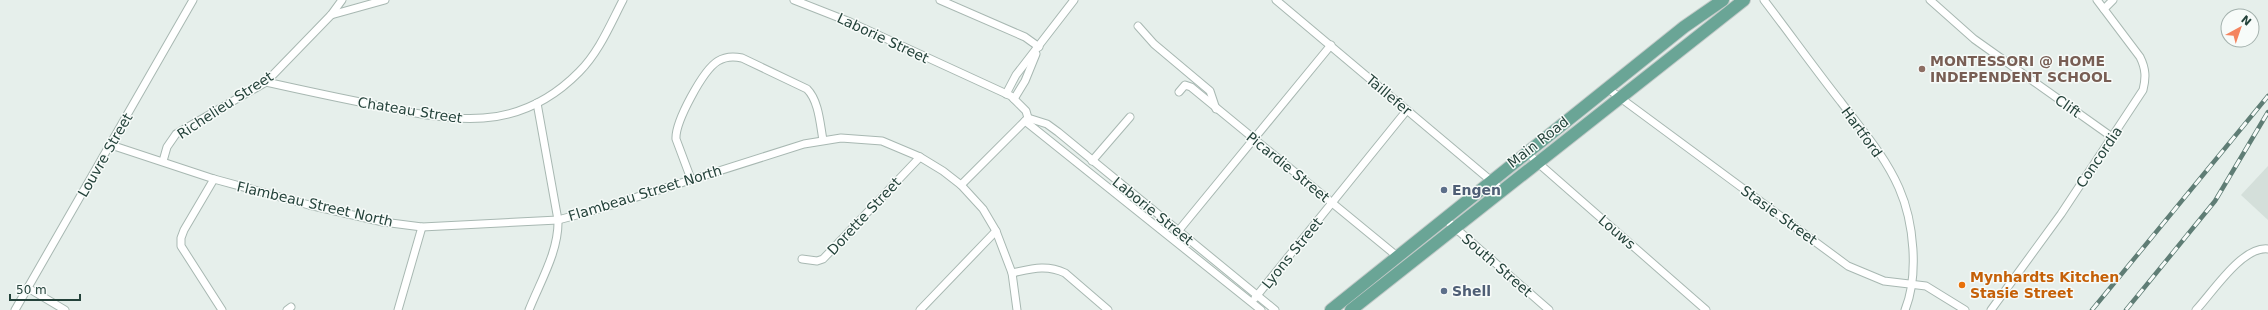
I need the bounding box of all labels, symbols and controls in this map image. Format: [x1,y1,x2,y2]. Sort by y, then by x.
north arrow [2220,8,2260,48]
street label: Laborie Street [835,10,932,66]
text: N [2238,13,2254,29]
place label: MONTESSORI @ HOME INDEPENDENT SCHOOL [1930,53,2112,85]
marker: MONTESSORI @ HOME INDEPENDENT SCHOOL [1917,64,1927,74]
street label: Richelieu Street [174,68,276,142]
street label: Taillefer [1362,71,1415,119]
street label: Clift [2052,91,2084,121]
street label: Chateau Street [357,94,464,126]
street label: Hartford [1838,104,1886,160]
street label: Louvre Street [74,110,136,200]
street label: Main Road [1504,113,1572,171]
street label: Concordia [2073,123,2125,191]
street label: Picardie Street [1243,129,1333,206]
street label: Flambeau Street North [566,162,724,224]
street label: Dorette Street [824,174,904,258]
street label: Laborie Street [1109,174,1197,249]
street label: Flambeau Street North [235,178,395,230]
place label: Engen [1452,182,1501,198]
street label: Stasie Street [1738,182,1820,248]
marker: Engen [1439,185,1449,195]
street label: Louws [1595,212,1639,252]
street label: Lyons Street [1259,214,1326,292]
street label: South Street [1459,230,1536,300]
place label: Mynhardts Kitchen Stasie Street [1970,269,2119,301]
scale bar [10,276,80,302]
marker: Mynhardts Kitchen Stasie Street [1957,280,1967,290]
text: 50 m [16,283,47,297]
place label: Shell [1452,283,1491,299]
marker: Shell [1439,286,1449,296]

